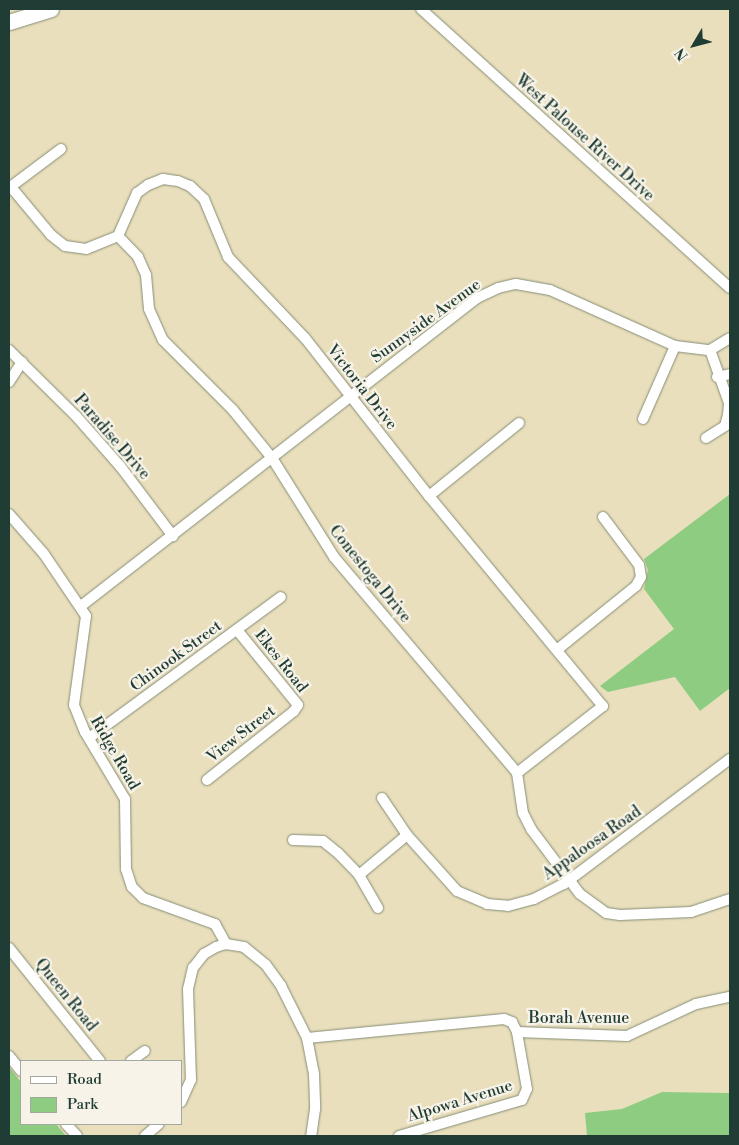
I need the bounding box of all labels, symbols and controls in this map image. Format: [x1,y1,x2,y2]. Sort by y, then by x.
north arrow [669,20,719,70]
text: N [672,44,693,64]
street label: West Palouse River Drive [512,71,658,205]
street label: Sunnyside Avenue [368,275,484,367]
street label: Victoria Drive [323,341,401,433]
street label: Paradise Drive [70,390,154,484]
street label: Conestoga Drive [325,521,415,627]
street label: Chinook Street [126,616,226,696]
street label: Ekes Road [250,626,312,696]
street label: View Street [203,701,279,767]
street label: Ridge Road [86,713,144,793]
street label: Appaloosa Road [539,802,645,884]
street label: Queen Road [31,955,101,1035]
street label: Borah Avenue [529,1008,629,1028]
legend [20,1060,182,1125]
text: Road [67,1070,102,1089]
street label: Alpowa Avenue [405,1076,515,1126]
text: Park [67,1095,98,1114]

